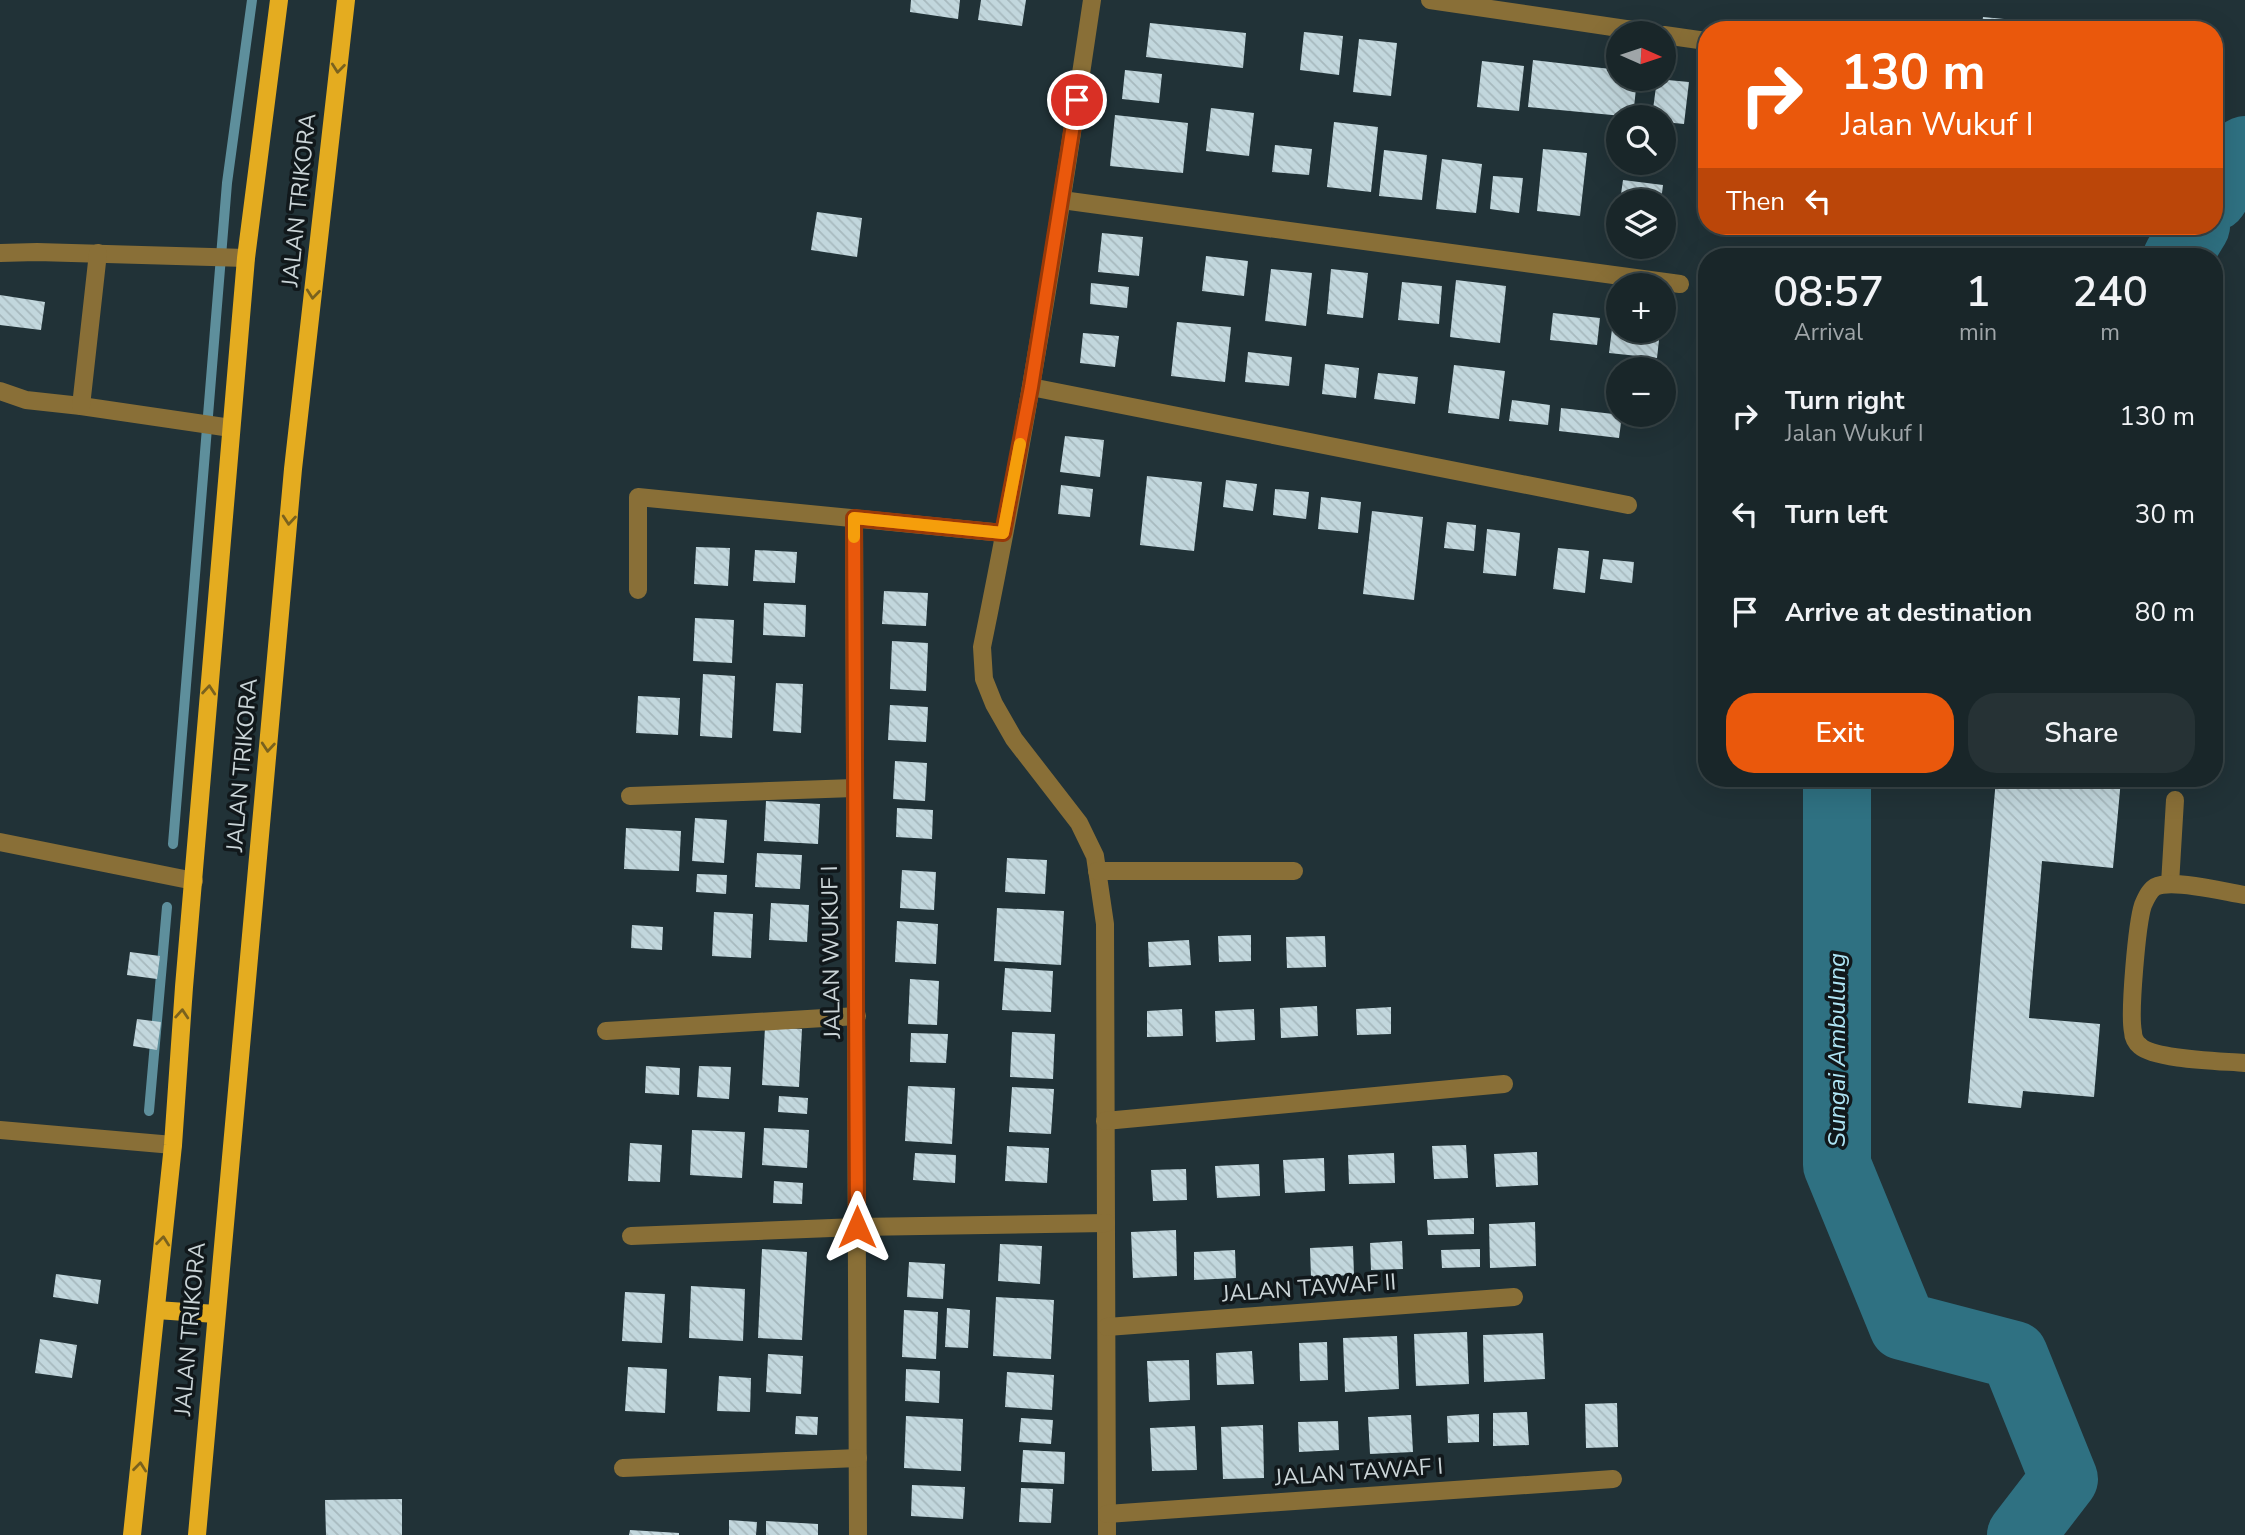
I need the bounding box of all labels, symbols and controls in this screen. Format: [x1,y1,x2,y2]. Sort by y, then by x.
north arrow [1606,21,1676,91]
map controls [1606,21,1676,427]
text: 130 m [1841,39,1985,106]
icon: right [1726,49,1817,140]
one-way arrow [331,62,346,74]
pin [1047,70,1107,130]
icon: arrive [1058,81,1096,119]
text: Jalan Wukuf I [1841,103,2034,146]
button: search [1606,105,1676,175]
street label: JALAN TRIKORA [274,111,324,289]
icon: left [1799,182,1837,220]
text: Then [1726,184,1785,219]
button: layers [1606,189,1676,259]
text: 08:57 [1773,264,1884,321]
text: 1 [1965,264,1991,321]
text: 240 [2072,264,2148,321]
button: + [1606,273,1676,343]
one-way arrow [306,289,321,300]
text: Arrival [1794,317,1863,348]
text: min [1959,317,1997,348]
text: m [2100,317,2120,348]
button: − [1606,357,1676,427]
text: Turn right [1785,383,1904,418]
icon: right [1726,397,1764,435]
text: 130 m [2119,399,2195,434]
text: Jalan Wukuf I [1785,418,1924,449]
icon: left [1726,495,1764,533]
text: Turn left [1785,497,1888,532]
text: 30 m [2135,497,2195,532]
one-way arrow [282,515,297,526]
icon: arrive [1726,593,1764,631]
text: Arrive at destination [1785,595,2032,630]
text: 80 m [2135,595,2195,630]
street label: JALAN TRIKORA [219,677,265,854]
one-way arrow [201,684,216,695]
button: Exit [1726,693,1954,773]
button: Share [1968,693,2195,773]
one-way arrow [261,741,276,752]
street label: JALAN WUKUF I [814,865,848,1040]
water label: Sungai Ambulung [1821,953,1853,1147]
one-way arrow [174,1008,189,1019]
position arrow [820,1190,894,1264]
one-way arrow [156,1235,171,1247]
street label: JALAN TRIKORA [167,1241,213,1418]
street label: JALAN TAWAF II [1220,1266,1397,1310]
street label: JALAN TAWAF I [1273,1451,1444,1493]
one-way arrow [132,1461,147,1473]

